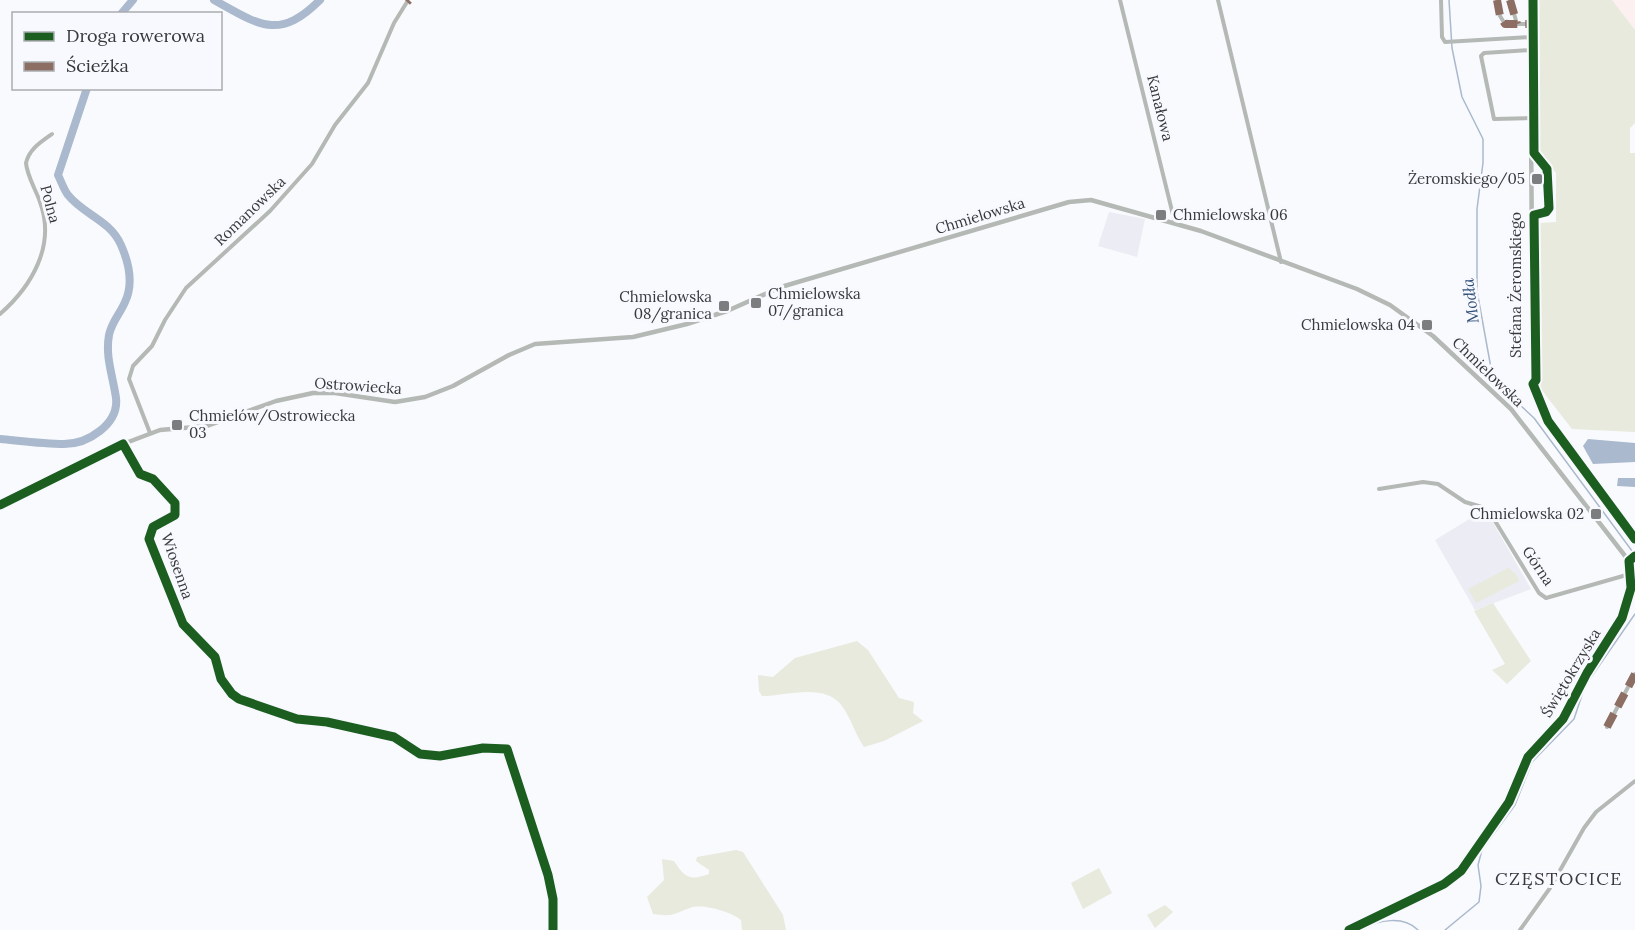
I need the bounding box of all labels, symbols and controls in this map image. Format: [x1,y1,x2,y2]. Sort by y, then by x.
legend [12,12,222,90]
text: Droga rowerowa [66,24,205,47]
text: Ścieżka [66,54,129,77]
street label: Kanałowa [1143,73,1178,143]
place label: Żeromskiego/05 [1408,169,1525,189]
street label: Romanowska [210,172,289,249]
marker: Żeromskiego/05 [1530,172,1544,186]
street label: Polna [36,183,65,225]
street label: Chmielowska [933,193,1027,238]
place label: Chmielowska 06 [1173,205,1288,224]
marker: Chmielowska 06 [1154,208,1168,222]
street label: Stefana Żeromskiego [1506,212,1525,358]
water label: Modła [1457,277,1483,325]
place label: Chmielowska 07/granica [768,284,861,321]
place label: Chmielowska 08/granica [619,287,712,324]
marker: Chmielowska 07/granica [749,296,763,310]
marker: Chmielowska 08/granica [717,299,731,313]
place label: Chmielowska 04 [1301,315,1415,334]
marker: Chmielowska 04 [1420,318,1434,332]
street label: Chmielowska [1448,333,1528,411]
street label: Ostrowiecka [314,373,403,398]
place label: Chmielów/Ostrowiecka 03 [189,406,356,442]
marker: Chmielów/Ostrowiecka 03 [170,418,184,432]
place label: Chmielowska 02 [1470,504,1584,523]
marker: Chmielowska 02 [1589,507,1603,521]
street label: Wiosenna [157,530,198,602]
street label: Górna [1518,542,1559,589]
street label: Świętokrzyska [1537,625,1605,721]
district label: CZĘSTOCICE [1495,867,1623,890]

